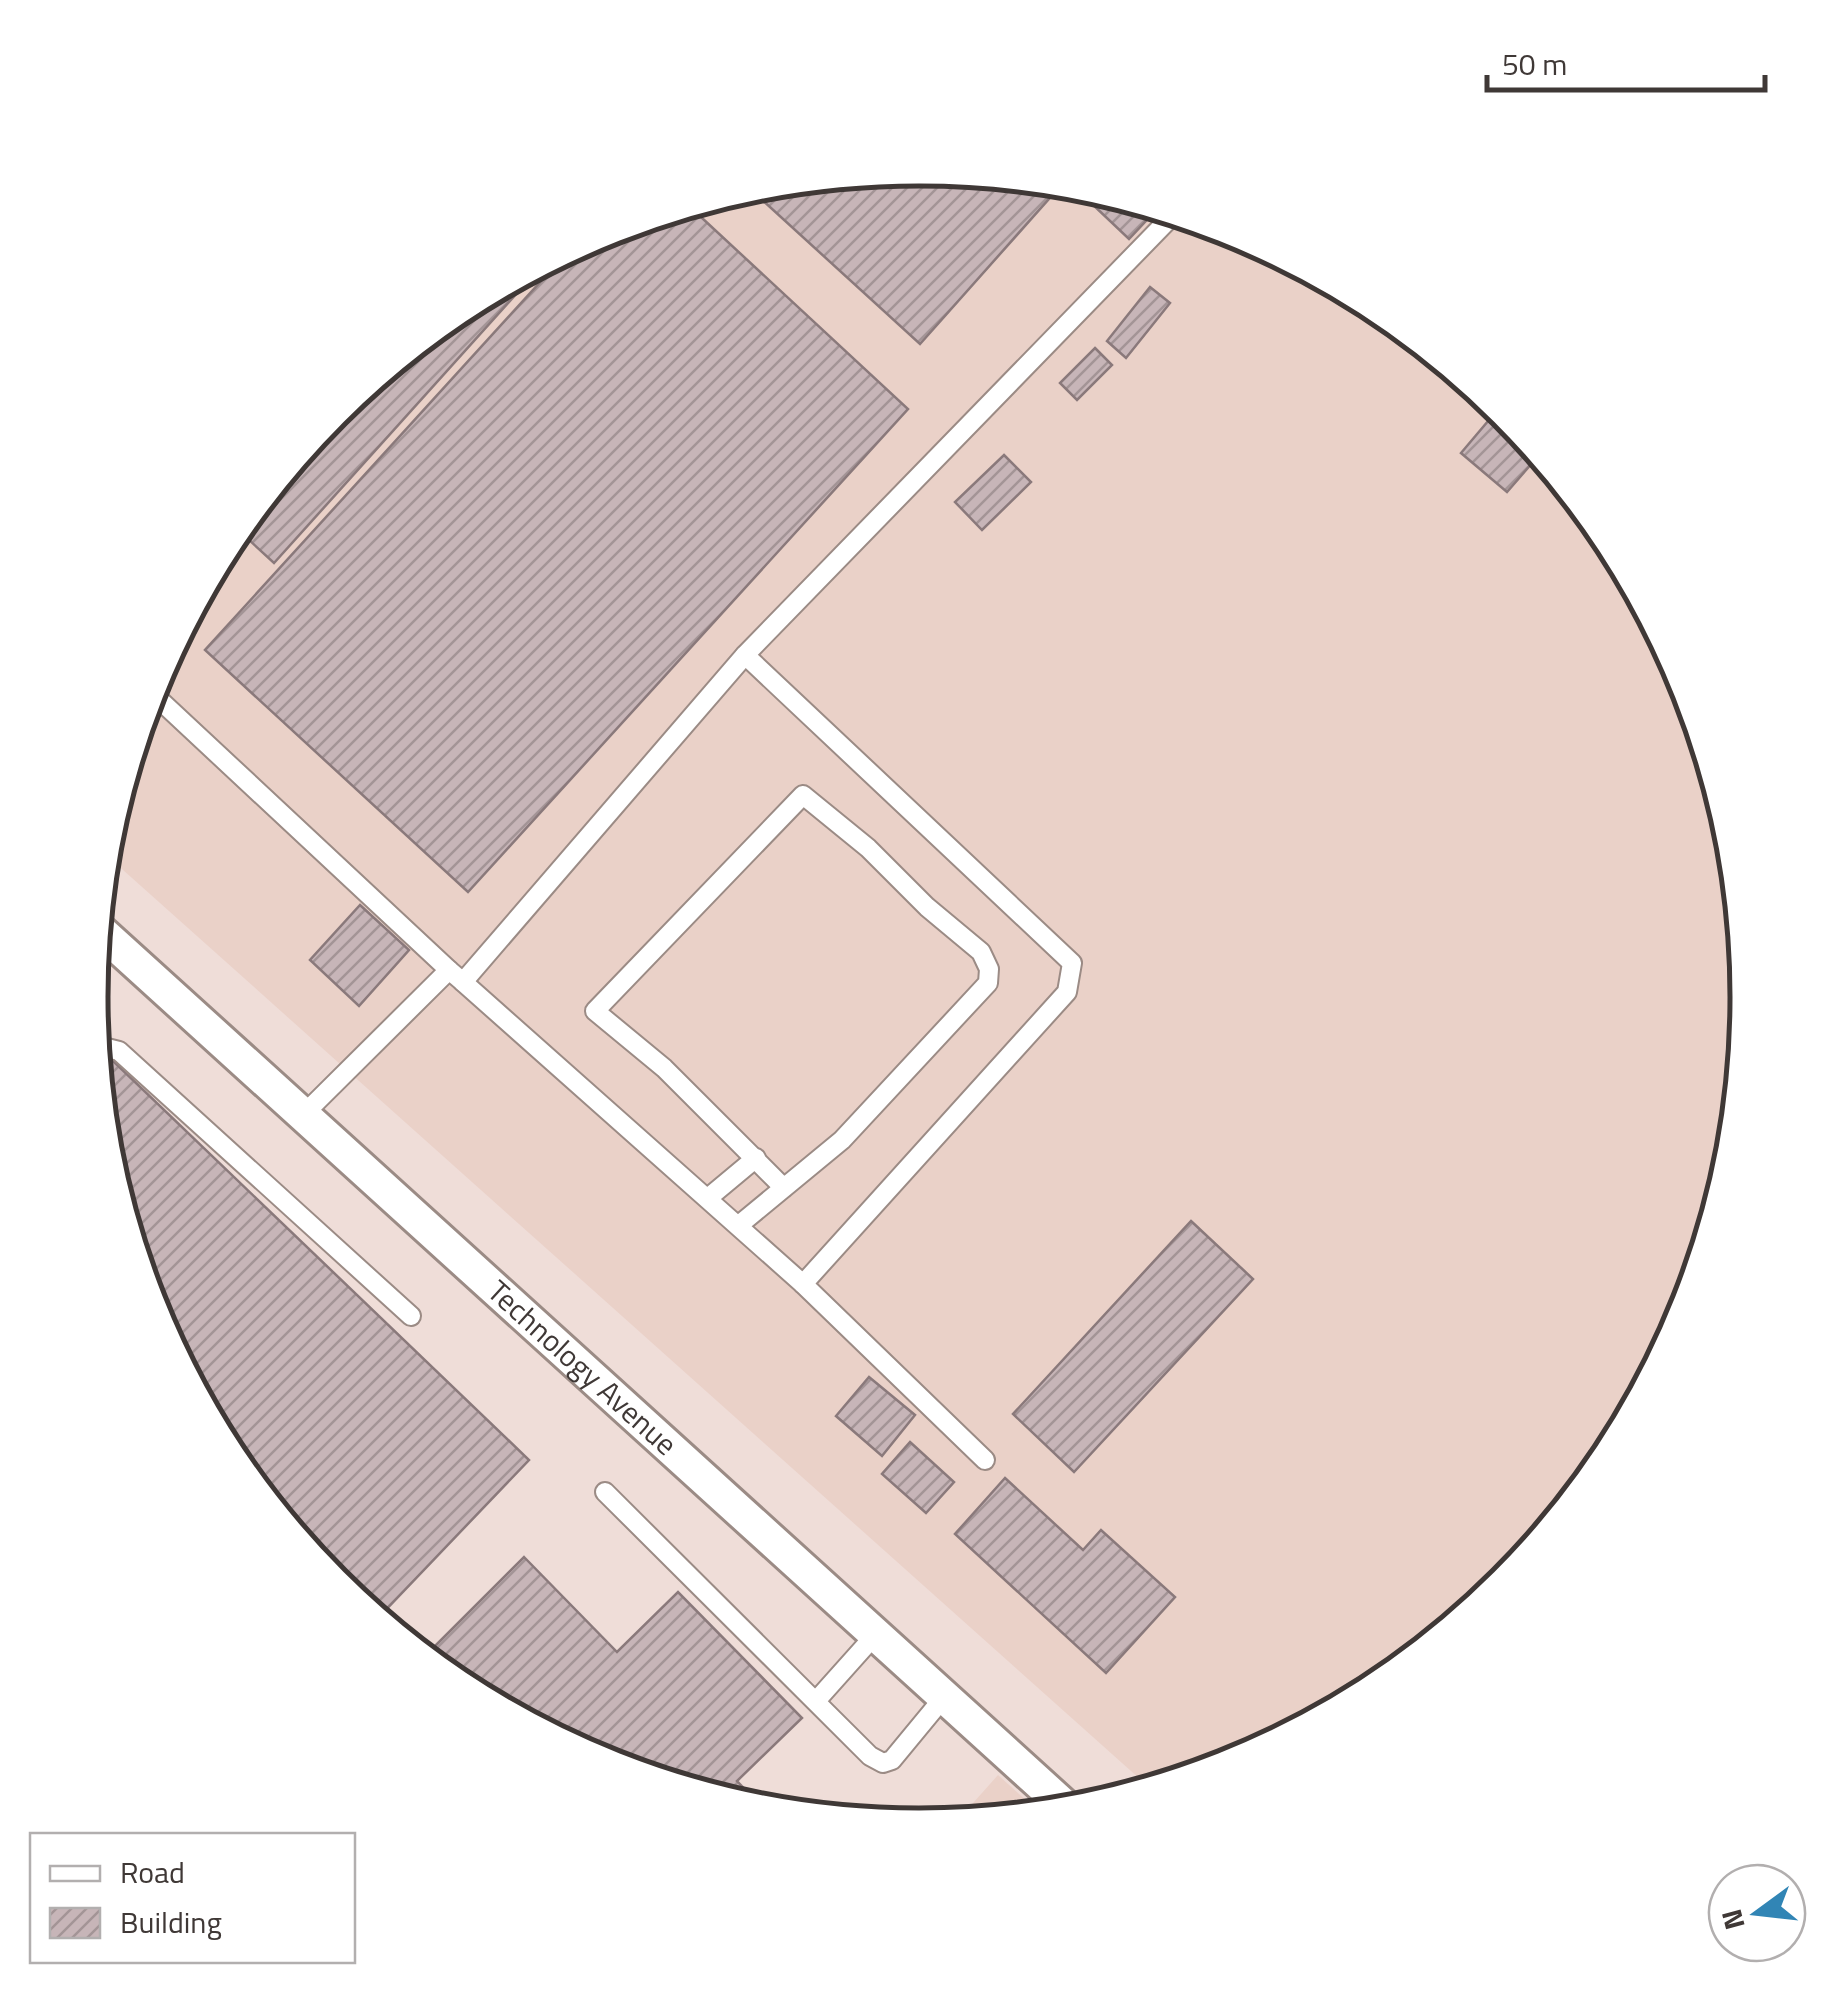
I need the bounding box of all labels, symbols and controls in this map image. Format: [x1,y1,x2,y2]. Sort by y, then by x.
scale bar [1487,30,1764,92]
text: 50 m [1502,41,1567,87]
street label: Technology Avenue [477,1269,688,1466]
legend [30,1833,355,1963]
text: Road [120,1849,185,1895]
north arrow [1707,1863,1807,1963]
text: Building [120,1899,222,1945]
text: N [1709,1905,1756,1935]

